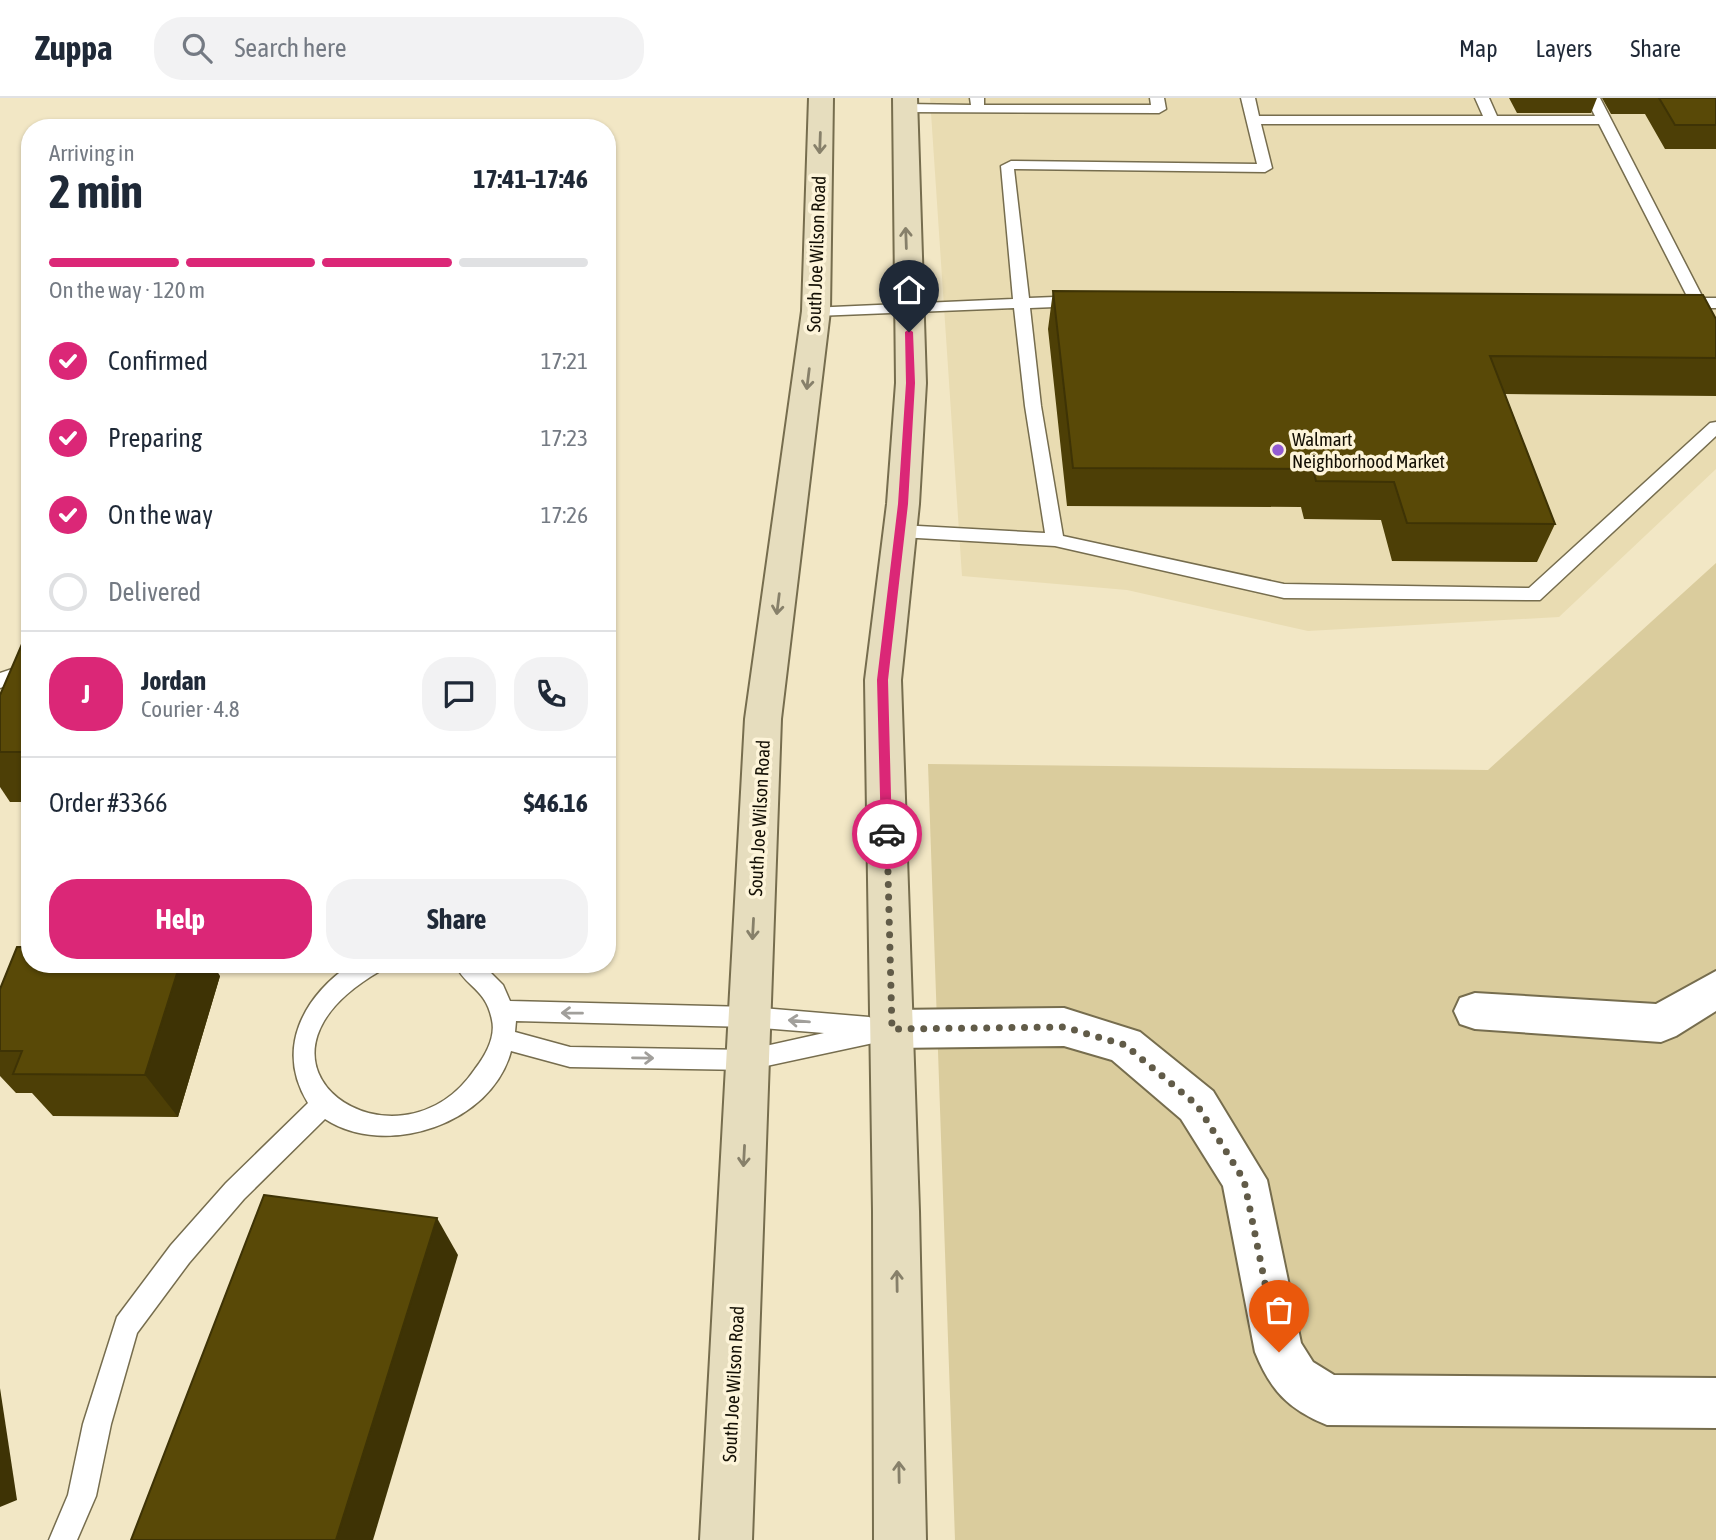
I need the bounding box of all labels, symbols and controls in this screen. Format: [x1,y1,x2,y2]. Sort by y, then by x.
search box [154,17,644,80]
text: Zuppa [35,29,112,67]
icon: search [178,29,216,67]
text: Search here [234,33,347,63]
text: Map [1459,35,1498,62]
text: Layers [1536,35,1592,62]
text: Share [1630,35,1681,62]
one-way arrow [813,131,826,154]
text: Arriving in [49,140,135,166]
text: 17:41–17:46 [473,164,588,194]
text: 2 min [49,165,143,218]
street label: South Joe Wilson Road [802,175,830,333]
one-way arrow [899,227,912,250]
pin [879,260,939,332]
icon: home [890,271,928,309]
text: On the way · 120 m [49,277,205,303]
icon: check [49,342,87,380]
text: Confirmed [108,346,208,376]
text: 17:21 [541,348,588,374]
one-way arrow [801,367,814,390]
icon: check [49,419,87,457]
text: Preparing [108,423,202,453]
text: 17:23 [541,425,588,451]
place label: Walmart Neighborhood Market [1292,428,1445,472]
marker: Walmart Neighborhood Market [1270,442,1286,458]
icon: check [49,496,87,534]
text: On the way [108,500,213,530]
text: 17:26 [541,502,588,528]
text: Delivered [108,577,201,607]
one-way arrow [772,592,785,615]
button: chat [422,657,496,731]
button: phone [514,657,588,731]
text: Jordan [141,666,206,696]
text: J [82,679,90,709]
text: Courier · 4.8 [141,696,240,722]
street label: South Joe Wilson Road [744,739,774,897]
text: Order #3366 [49,788,168,818]
text: $46.16 [524,788,588,818]
courier [852,799,922,869]
icon: car [868,815,906,853]
button: Help [49,879,312,959]
button: Share [326,879,588,959]
one-way arrow [747,917,760,940]
one-way arrow [561,1006,584,1020]
one-way arrow [788,1014,811,1027]
one-way arrow [631,1052,654,1065]
one-way arrow [737,1144,750,1167]
one-way arrow [890,1270,904,1293]
pin [1249,1280,1309,1352]
icon: bag [1260,1291,1298,1329]
street label: South Joe Wilson Road [718,1305,748,1463]
one-way arrow [892,1461,906,1484]

